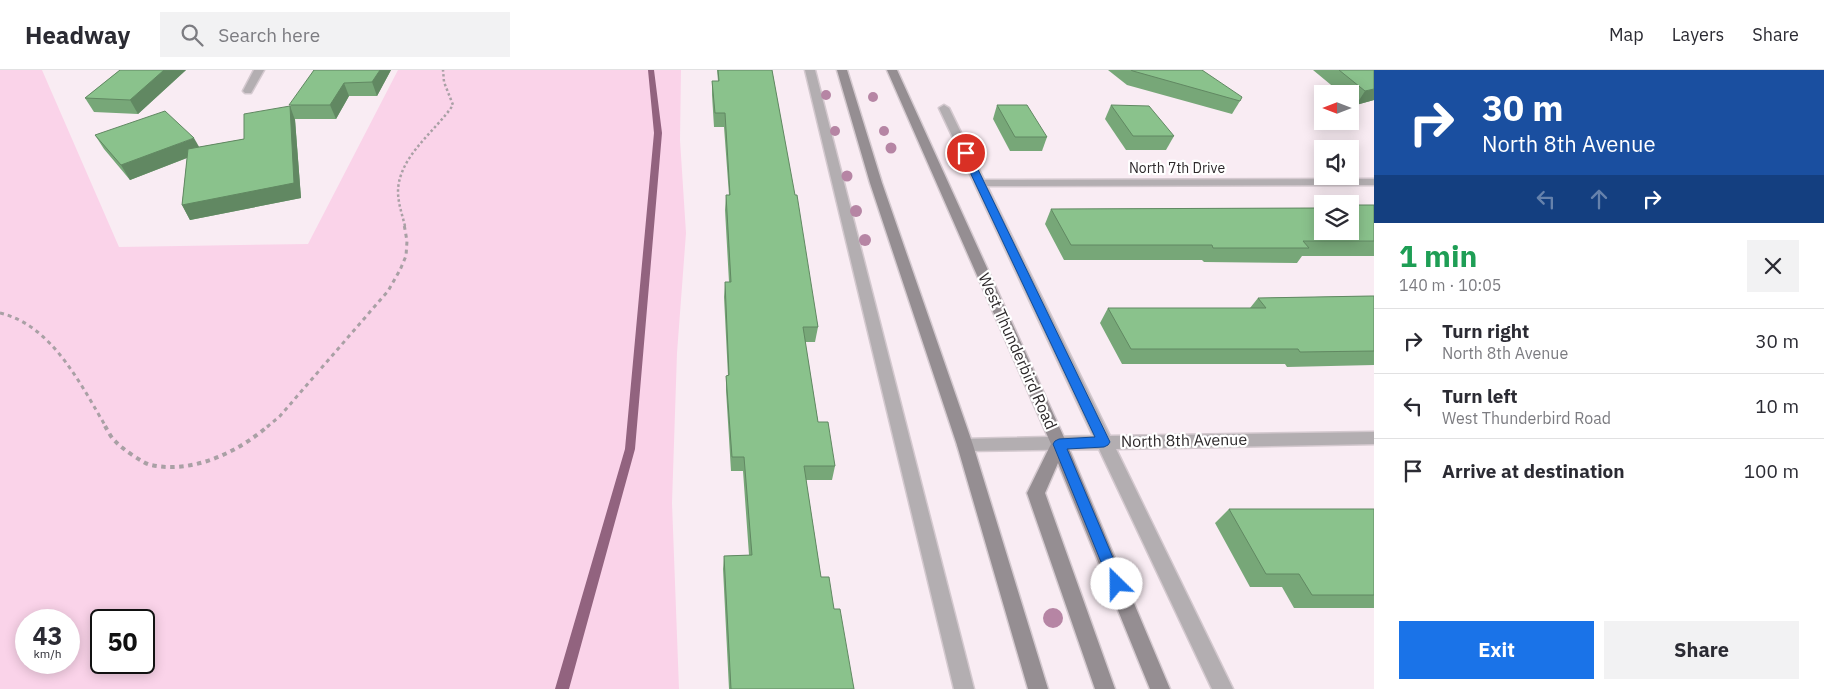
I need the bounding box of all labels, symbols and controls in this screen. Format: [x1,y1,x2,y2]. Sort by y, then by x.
search box [160,12,510,57]
text: Headway [25,19,130,51]
icon: search [178,21,206,49]
text: Search here [218,23,320,47]
text: Map [1609,23,1644,46]
text: Layers [1672,23,1724,46]
text: Share [1752,23,1799,46]
north arrow [1314,85,1359,130]
map controls [1314,85,1359,240]
text: 30 m [1482,85,1564,131]
icon: right [1399,90,1464,155]
text: North 8th Avenue [1482,129,1656,158]
pin [945,132,987,174]
icon: arrive [952,139,980,167]
button: sound [1314,140,1359,185]
street label: North 7th Drive [1129,159,1225,177]
icon: left [1532,185,1560,213]
icon: ahead [1585,185,1613,213]
icon: right [1638,185,1666,213]
button: layers [1314,195,1359,240]
text: 1 min [1399,236,1477,275]
button: close [1747,240,1799,292]
street label: West Thunderbird Road [974,270,1062,432]
text: 140 m · 10:05 [1399,275,1501,295]
text: Turn right [1442,319,1529,343]
icon: right [1399,327,1427,355]
text: 30 m [1755,329,1799,353]
text: North 8th Avenue [1442,343,1568,363]
text: Turn left [1442,384,1518,408]
icon: left [1399,392,1427,420]
text: 10 m [1755,394,1799,418]
text: West Thunderbird Road [1442,408,1611,428]
street label: North 8th Avenue [1121,429,1247,451]
icon: arrive [1399,457,1427,485]
text: Arrive at destination [1442,459,1625,483]
text: 100 m [1744,459,1799,483]
position arrow [1090,557,1142,609]
speed limit sign: 50 [90,609,155,674]
text: 43 [32,619,63,652]
button: Exit [1399,621,1594,679]
button: Share [1604,621,1799,679]
text: km/h [33,646,62,661]

